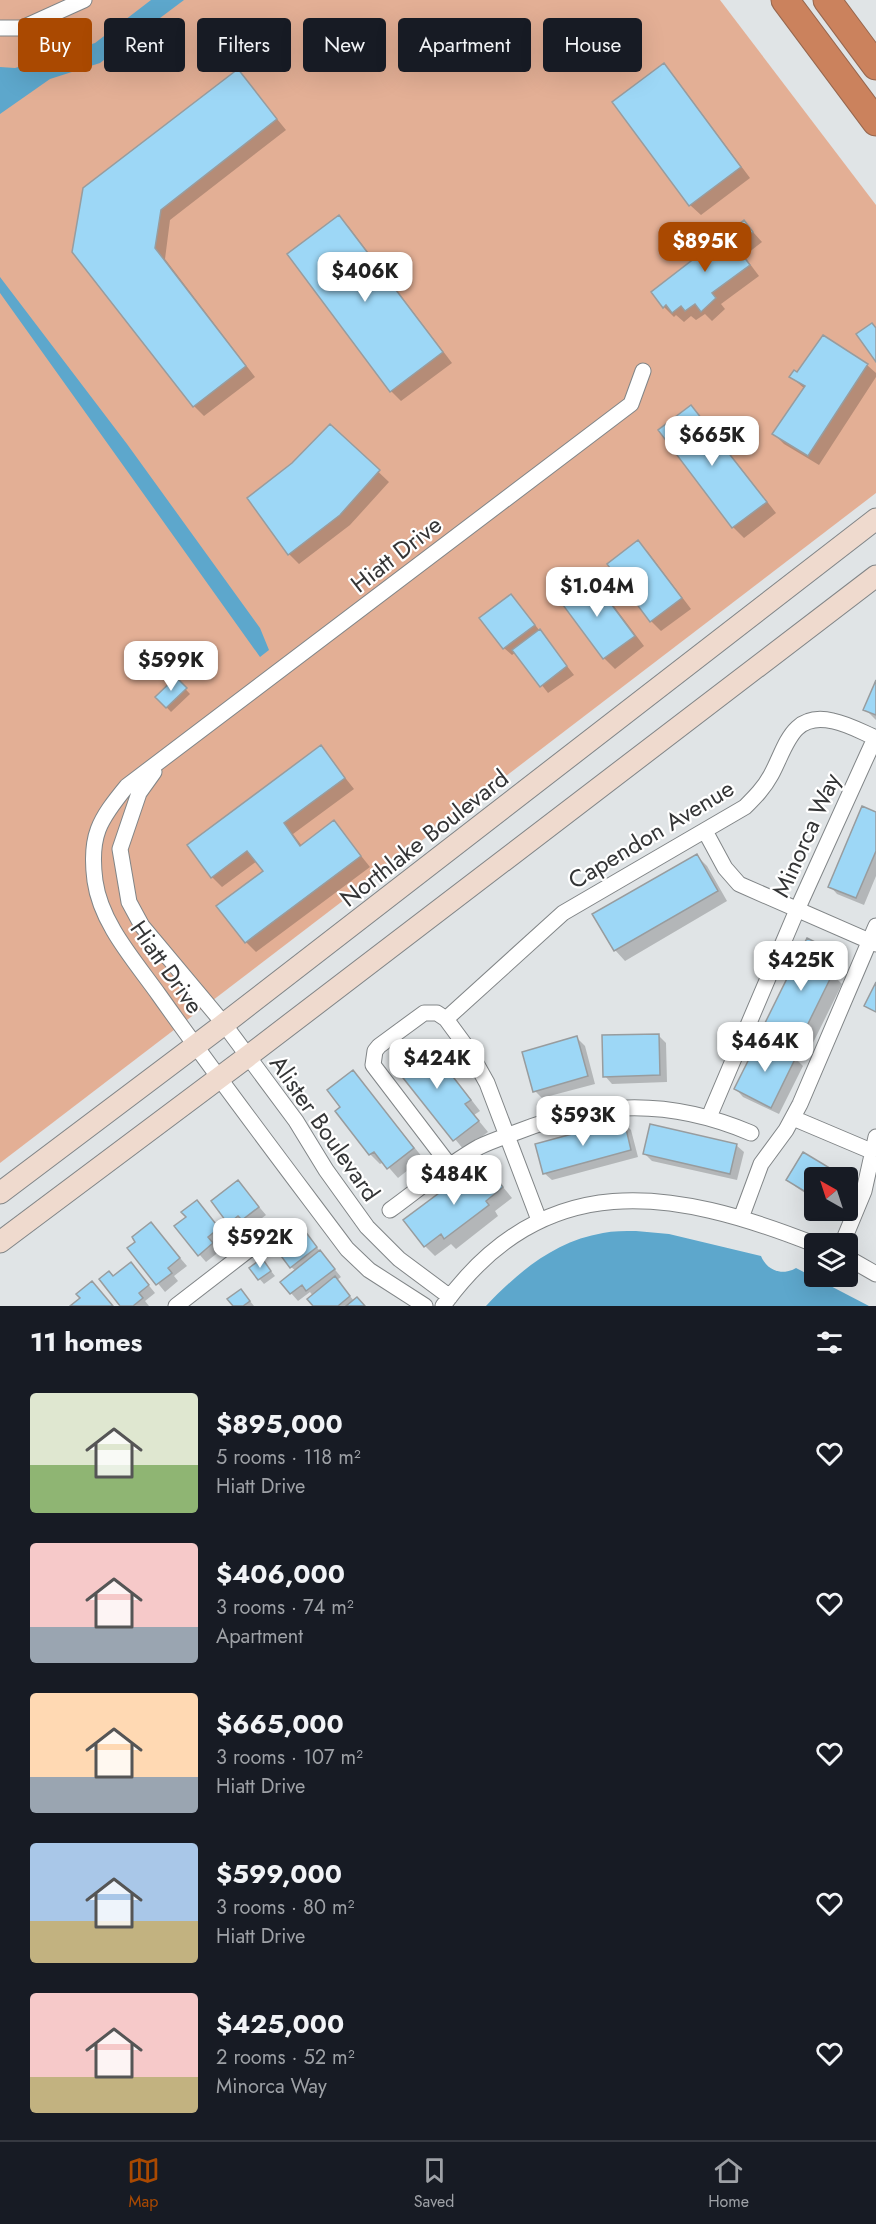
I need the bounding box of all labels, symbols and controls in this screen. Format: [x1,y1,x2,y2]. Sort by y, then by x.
chip: Buy [18,18,92,72]
chip: Rent [104,18,185,72]
chip: Filters [197,18,291,72]
chip: New [303,18,386,72]
chip: Apartment [398,18,531,72]
chip: House [543,18,642,72]
pin: $895K [663,222,747,273]
text: $895K [672,227,738,256]
pin: $406K [323,252,407,303]
text: $406K [332,257,399,286]
pin: $665K [670,416,754,467]
text: $665K [679,421,745,450]
street label: Hiatt Drive [343,507,449,601]
pin: $1.04M [548,567,646,618]
text: $1.04M [560,572,634,601]
pin: $599K [129,641,213,692]
text: $599K [138,646,204,675]
street label: Northlake Boulevard [332,761,516,915]
street label: Minorca Way [763,767,849,903]
street label: Capendon Avenue [561,771,741,897]
street label: Hiatt Drive [122,913,212,1021]
pin: $425K [759,941,843,992]
text: $425K [768,946,834,975]
pin: $464K [723,1022,807,1073]
text: $464K [731,1027,799,1056]
pin: $424K [395,1039,479,1090]
text: $424K [403,1044,471,1073]
street label: Alister Boulevard [261,1048,389,1208]
pin: $593K [541,1096,625,1147]
text: $593K [550,1101,616,1130]
pin: $484K [412,1155,496,1206]
text: $484K [421,1160,487,1189]
north arrow [804,1167,858,1221]
map controls [804,1167,858,1287]
pin: $592K [218,1218,302,1269]
text: $592K [227,1223,293,1252]
button: layers [804,1233,858,1287]
text: 11 homes [30,1323,142,1361]
icon: filters [813,1326,846,1359]
text: $895,000 [216,1405,343,1443]
icon: home [78,1417,150,1489]
icon: heart [813,1437,846,1470]
text: 5 rooms · 118 m² [216,1443,361,1472]
text: Hiatt Drive [216,1472,305,1501]
text: $406,000 [216,1555,345,1593]
icon: home [78,1567,150,1639]
icon: heart [813,1587,846,1620]
text: 3 rooms · 74 m² [216,1593,354,1622]
text: Apartment [216,1622,303,1651]
text: $665,000 [216,1705,344,1743]
icon: home [78,1717,150,1789]
icon: heart [813,1737,846,1770]
text: 3 rooms · 107 m² [216,1743,363,1772]
text: Hiatt Drive [216,1772,305,1801]
text: $599,000 [216,1855,342,1893]
icon: home [78,1867,150,1939]
icon: heart [813,1887,846,1920]
text: 3 rooms · 80 m² [216,1893,354,1922]
text: Hiatt Drive [216,1922,305,1951]
text: $425,000 [216,2005,344,2043]
icon: home [78,2017,150,2089]
icon: heart [813,2037,846,2070]
text: 2 rooms · 52 m² [216,2043,355,2072]
text: Minorca Way [216,2072,327,2101]
tab: Map [127,2154,160,2213]
tab: Saved [414,2154,454,2213]
tab: Home [708,2154,749,2213]

